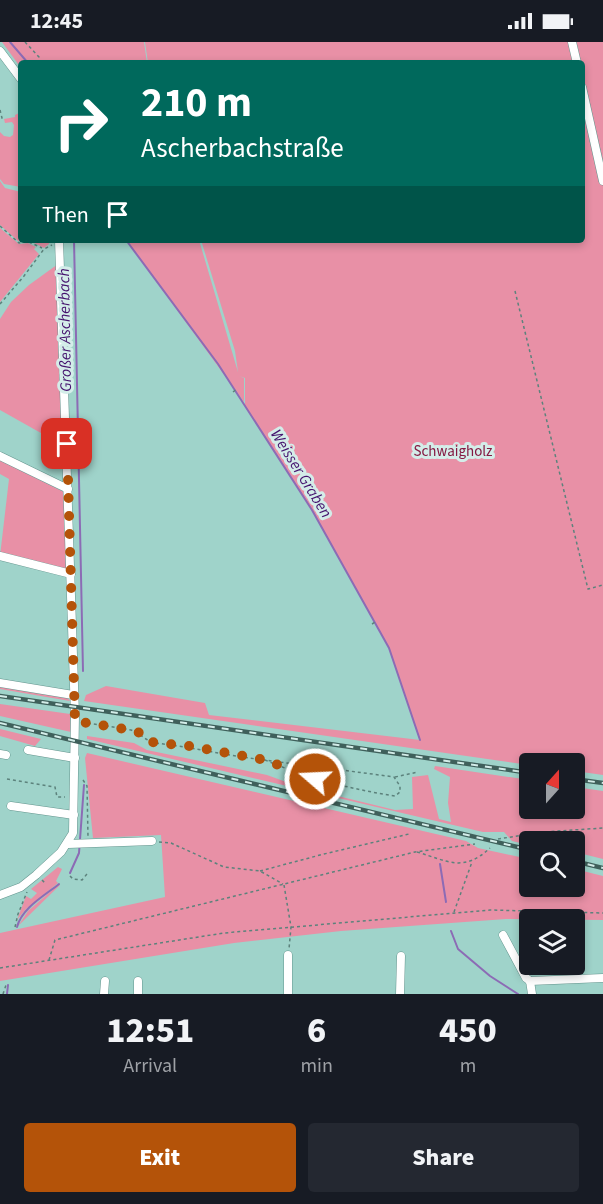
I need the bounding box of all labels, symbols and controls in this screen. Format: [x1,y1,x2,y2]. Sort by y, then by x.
text: 12:45 [30,5,83,37]
text: 210 m [141,73,252,133]
icon: right [42,84,120,162]
text: Ascherbachstraße [141,129,344,168]
icon: arrive [101,198,134,231]
text: Then [42,199,89,231]
water label: Großer Ascherbach [53,268,77,392]
pin [41,418,92,469]
water label: Weisser Graben [265,425,337,522]
icon: arrive [50,427,83,460]
park label: Schwaigholz [414,441,492,462]
position arrow [283,747,347,811]
north arrow [519,753,585,819]
map controls [519,753,585,975]
button: search [519,831,585,897]
button: layers [519,909,585,975]
text: 12:51 [106,1005,194,1056]
text: 6 [307,1005,326,1056]
text: 450 [439,1005,497,1056]
text: Arrival [123,1052,177,1080]
text: min [300,1052,333,1080]
text: m [460,1052,476,1080]
button: Exit [24,1123,296,1192]
button: Share [308,1123,579,1192]

